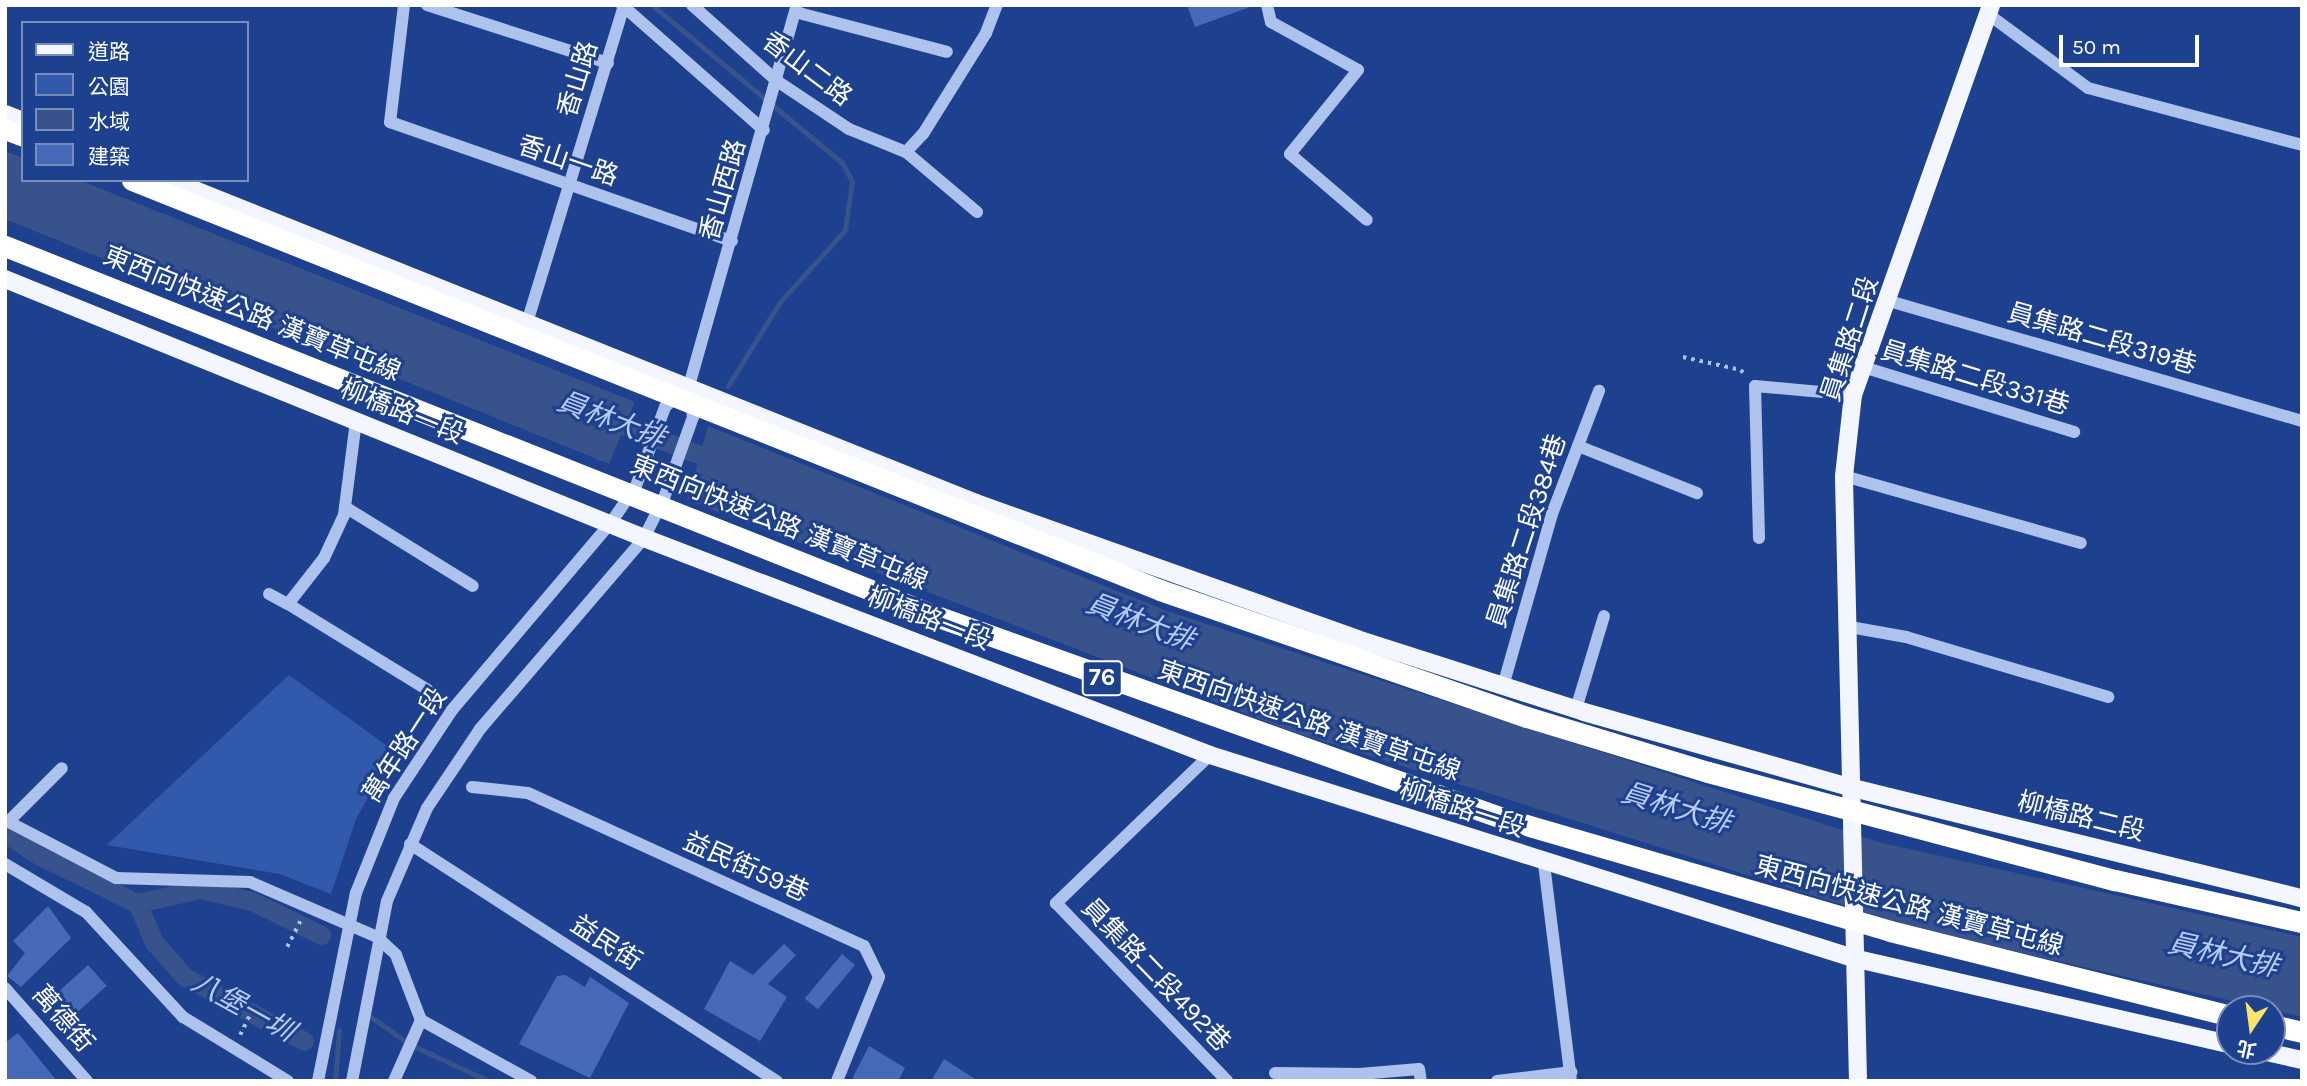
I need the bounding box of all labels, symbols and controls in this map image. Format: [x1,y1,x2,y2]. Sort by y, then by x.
legend [21,21,248,182]
scale bar [2062,21,2202,65]
street label: 香山二路 [756,25,858,113]
text: 50 m [2072,35,2121,59]
street label: 香山路 [552,37,604,121]
text: 道路 [88,40,130,64]
text: 公園 [88,75,130,99]
text: 水域 [88,110,130,134]
street label: 香山一路 [514,129,622,193]
street label: 香山西路 [694,136,752,244]
text: 建築 [88,145,130,169]
street label: 東西向快速公路 漢寶草屯線 [99,240,405,388]
street label: 員集路二段 [1815,272,1885,406]
street label: 員集路二段319巷 [2004,297,2200,381]
street label: 員集路二段331巷 [1877,335,2073,421]
street label: 柳橋路一段 [336,373,468,451]
water label: 員林大排 [553,384,669,456]
street label: 員集路二段384巷 [1481,430,1573,632]
street label: 東西向快速公路 漢寶草屯線 [626,449,932,597]
street label: 柳橋路一段 [863,581,995,657]
water label: 員林大排 [1082,586,1198,658]
street label: 東西向快速公路 漢寶草屯線 [1154,654,1464,788]
road number: 76 [1081,658,1123,698]
street label: 萬年路一段 [357,682,453,808]
street label: 柳橋路一段 [1395,774,1529,844]
water label: 員林大排 [1618,776,1734,840]
street label: 柳橋路二段 [2014,786,2148,848]
street label: 益民街59巷 [679,826,813,908]
street label: 東西向快速公路 漢寶草屯線 [1751,850,2067,962]
street label: 員集路二段492巷 [1075,892,1237,1058]
street label: 益民街 [565,909,647,977]
water label: 員林大排 [2165,926,2281,984]
water label: 八堡一圳 [186,965,300,1049]
street label: 萬德街 [26,979,100,1059]
north arrow [2216,995,2286,1065]
text: 北 [2235,1036,2258,1061]

